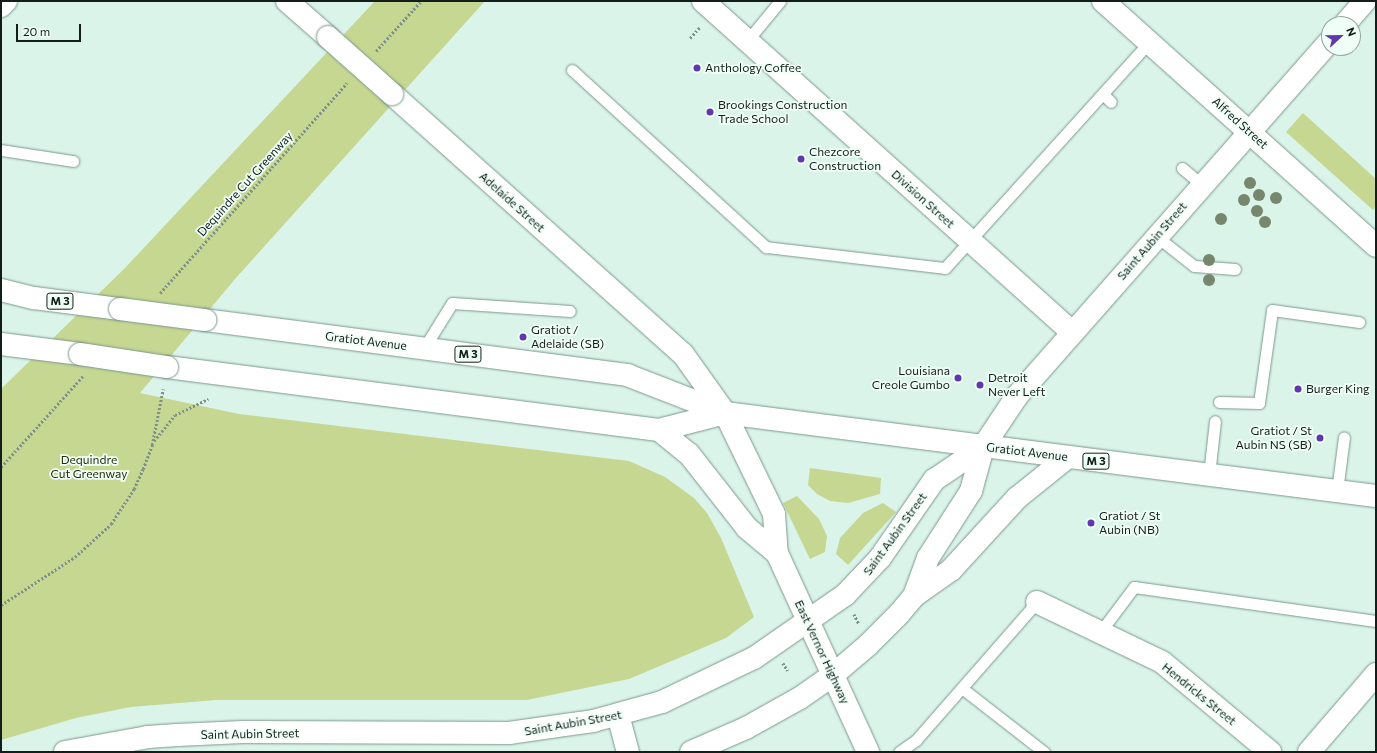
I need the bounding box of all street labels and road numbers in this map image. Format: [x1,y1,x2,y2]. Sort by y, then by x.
street label: Alfred Street [1209,94,1271,152]
street label: Dequindre Cut Greenway [194,129,296,239]
street label: Division Street [888,167,958,231]
street label: Adelaide Street [476,169,548,235]
street label: Saint Aubin Street [1114,199,1190,283]
road number: M 3 [46,292,74,310]
street label: Gratiot Avenue [324,329,408,353]
road number: M 3 [454,345,482,363]
street label: Gratiot Avenue [985,440,1069,464]
road number: M 3 [1082,452,1110,470]
street label: Saint Aubin Street [860,490,930,578]
street label: East Vernor Highway [792,598,852,706]
street label: Hendricks Street [1159,660,1239,728]
street label: Saint Aubin Street [523,707,623,739]
street label: Saint Aubin Street [201,726,299,742]

